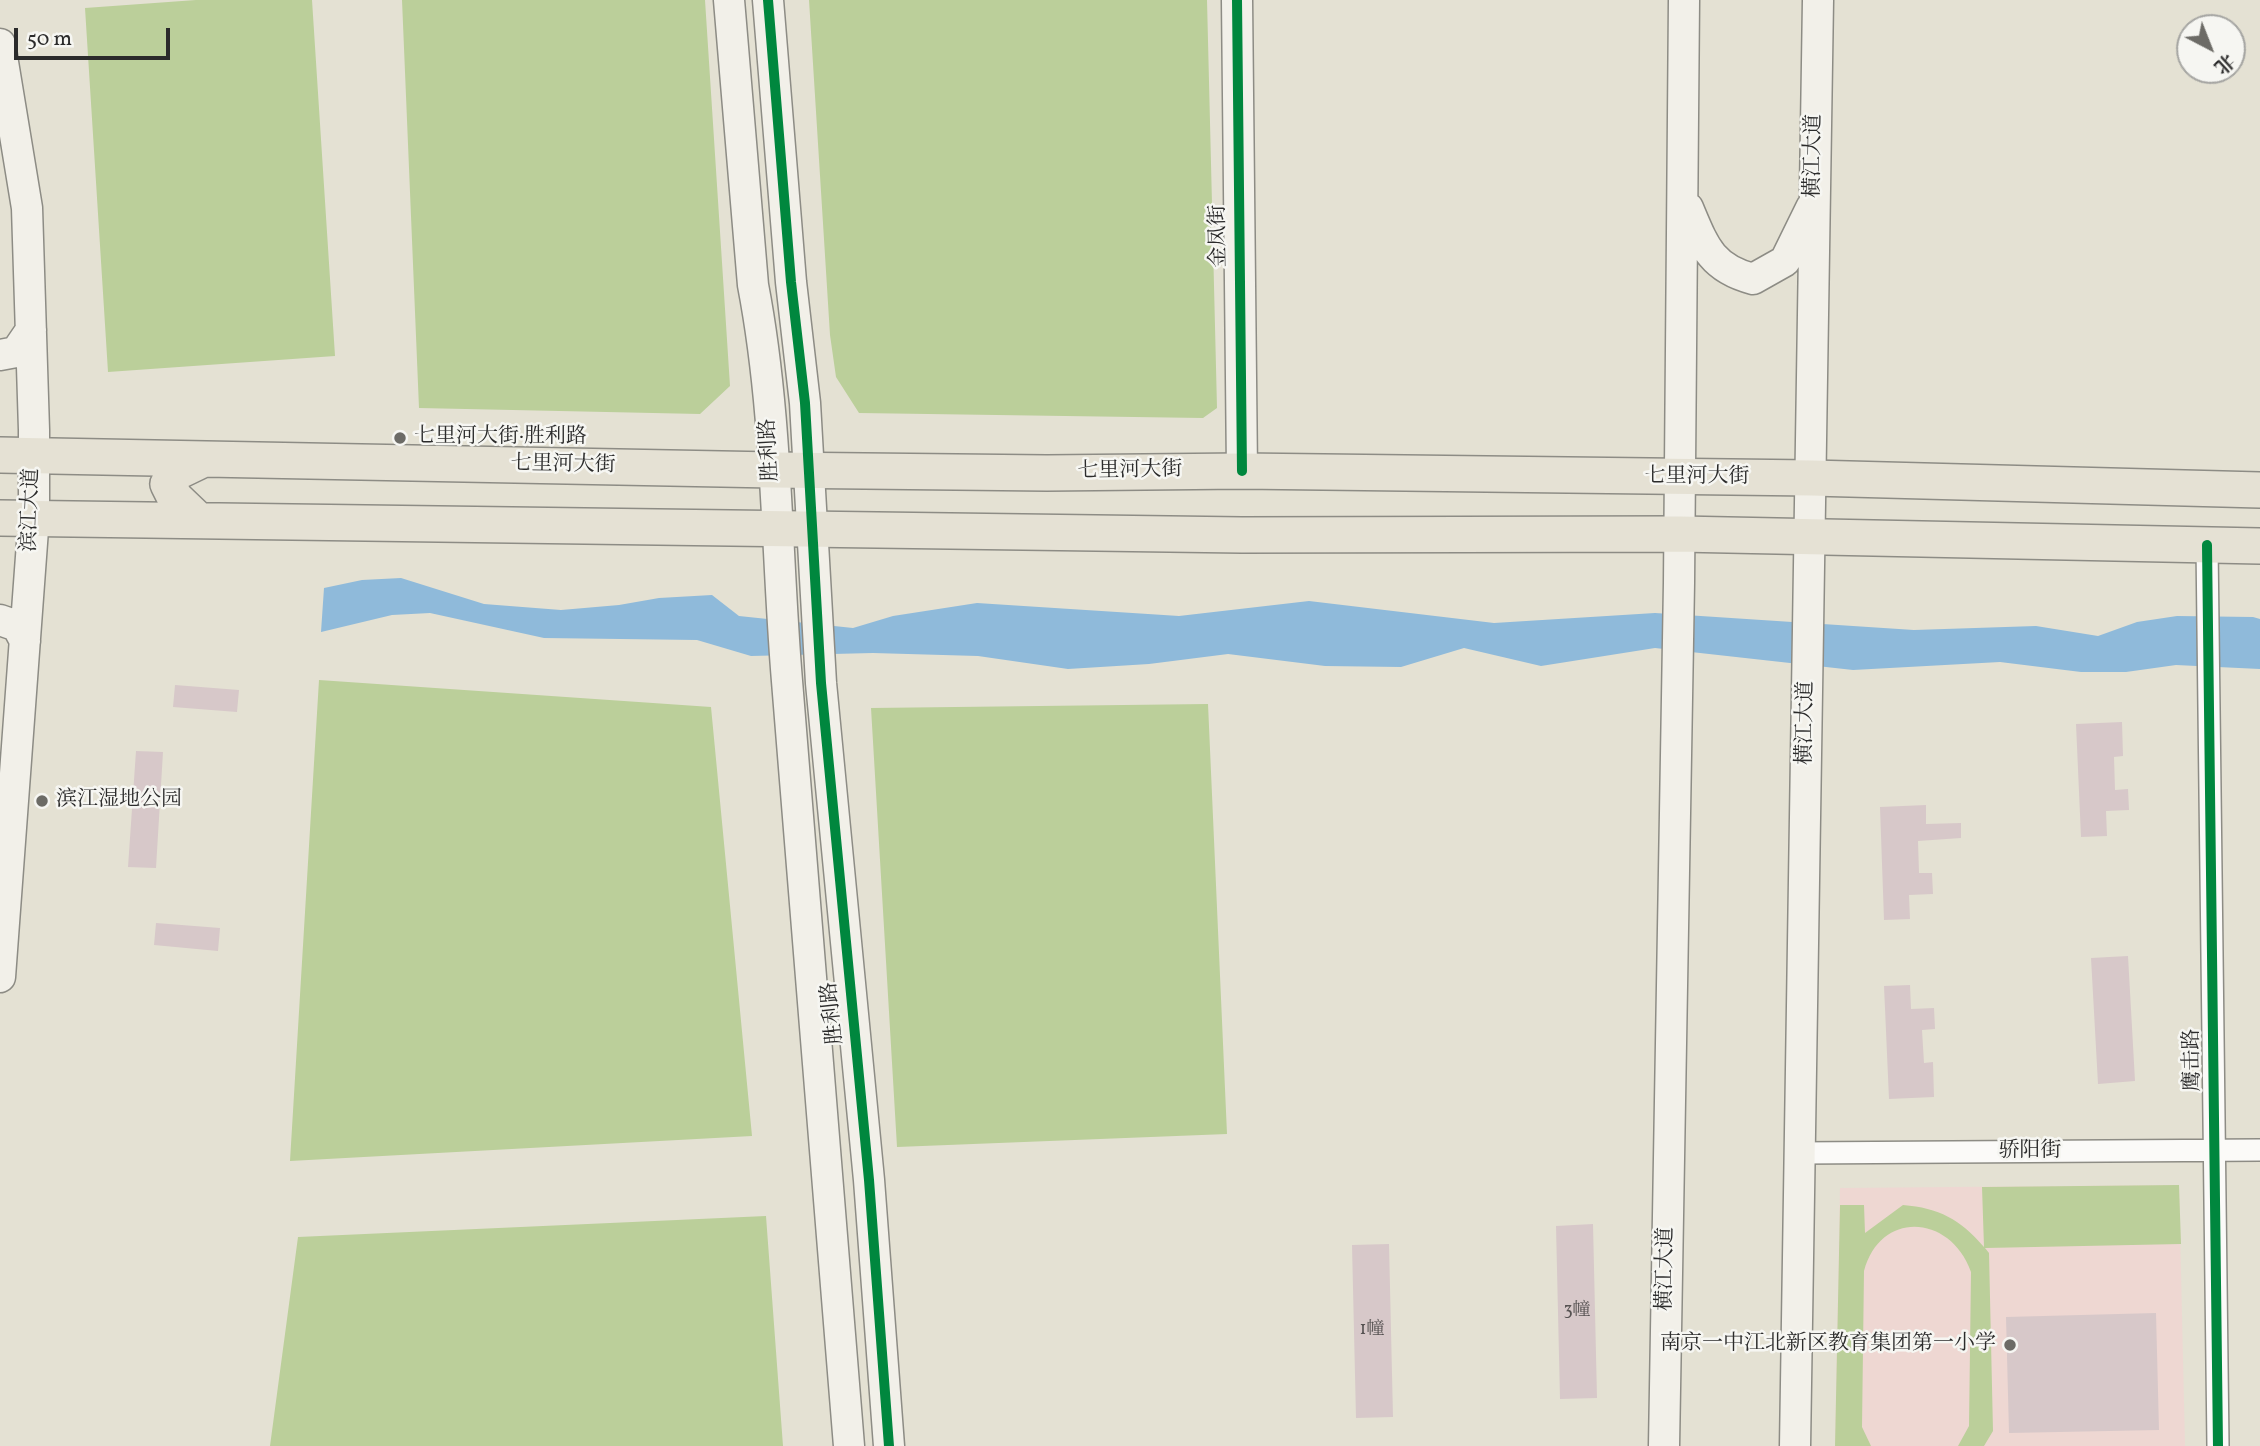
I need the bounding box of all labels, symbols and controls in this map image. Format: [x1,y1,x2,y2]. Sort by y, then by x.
scale bar [18,14,173,58]
north arrow [2176,14,2246,84]
text: 50 m [27,25,72,54]
text: 北 [2208,47,2239,79]
street label: 横江大道 [1802,114,1828,198]
street label: 金凤街 [1207,204,1233,268]
street label: 胜利路 [757,418,785,482]
place label: 七里河大街·胜利路 [414,425,587,451]
marker: 七里河大街·胜利路 [392,430,408,446]
street label: 七里河大街 [510,452,616,480]
street label: 七里河大街 [1077,458,1183,486]
street label: 七里河大街 [1645,465,1749,491]
street label: 滨江大道 [18,468,46,552]
street label: 横江大道 [1794,681,1820,765]
place label: 滨江湿地公园 [56,788,182,814]
marker: 滨江湿地公园 [34,793,50,809]
street label: 胜利路 [818,980,850,1046]
street label: 鹰击路 [2181,1028,2207,1092]
street label: 骄阳街 [1999,1139,2061,1165]
street label: 横江大道 [1654,1227,1680,1311]
house number: 3幢 [1563,1301,1591,1323]
house number: 1幢 [1360,1320,1384,1342]
place label: 南京一中江北新区教育集团第一小学 [1660,1332,1996,1358]
marker: 南京一中江北新区教育集团第一小学 [2002,1337,2018,1353]

